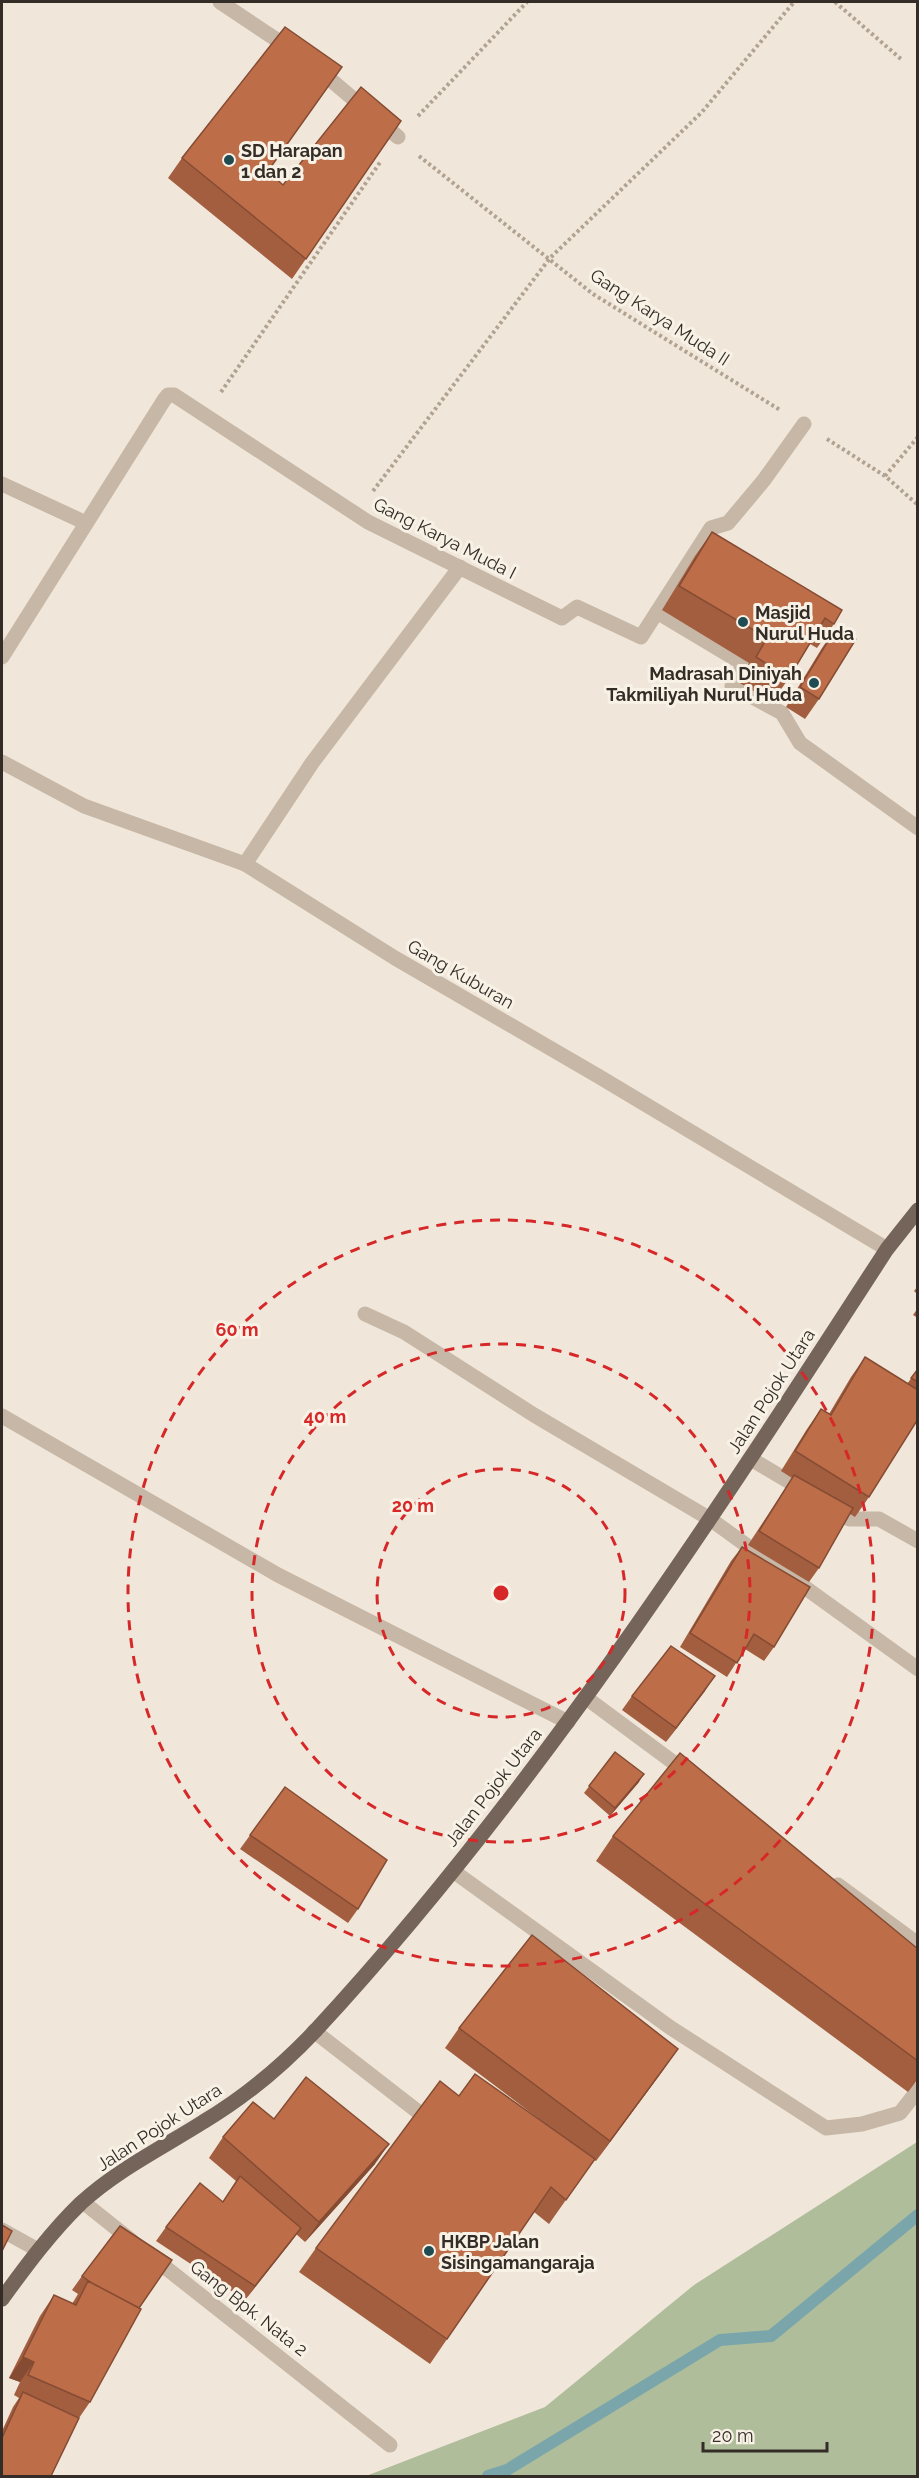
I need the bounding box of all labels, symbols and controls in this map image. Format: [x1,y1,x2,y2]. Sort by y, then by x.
place label: SD Harapan 1 dan 2 [241,140,343,182]
marker: SD Harapan 1 dan 2 [222,153,236,167]
street label: Gang Karya Muda II [587,264,733,370]
street label: Gang Karya Muda I [370,493,520,583]
place label: Masjid Nurul Huda [755,602,854,644]
marker: Masjid Nurul Huda [736,615,750,629]
place label: Madrasah Diniyah Takmiliyah Nurul Huda [606,663,802,705]
marker: Madrasah Diniyah Takmiliyah Nurul Huda [807,676,821,690]
street label: Gang Kuburan [404,935,518,1013]
text: 60 m [215,1319,259,1340]
street label: Jalan Pojok Utara [723,1325,819,1457]
text: 40 m [304,1406,346,1427]
text: 20 m [392,1495,434,1516]
centre of rings [491,1583,511,1603]
street label: Jalan Pojok Utara [440,1724,546,1850]
street label: Jalan Pojok Utara [93,2079,225,2175]
place label: HKBP Jalan Sisingamangaraja [441,2231,595,2273]
marker: HKBP Jalan Sisingamangaraja [422,2244,436,2258]
street label: Gang Bpk. Nata 2 [186,2256,312,2360]
scale bar [703,2415,828,2453]
text: 20 m [712,2425,754,2446]

